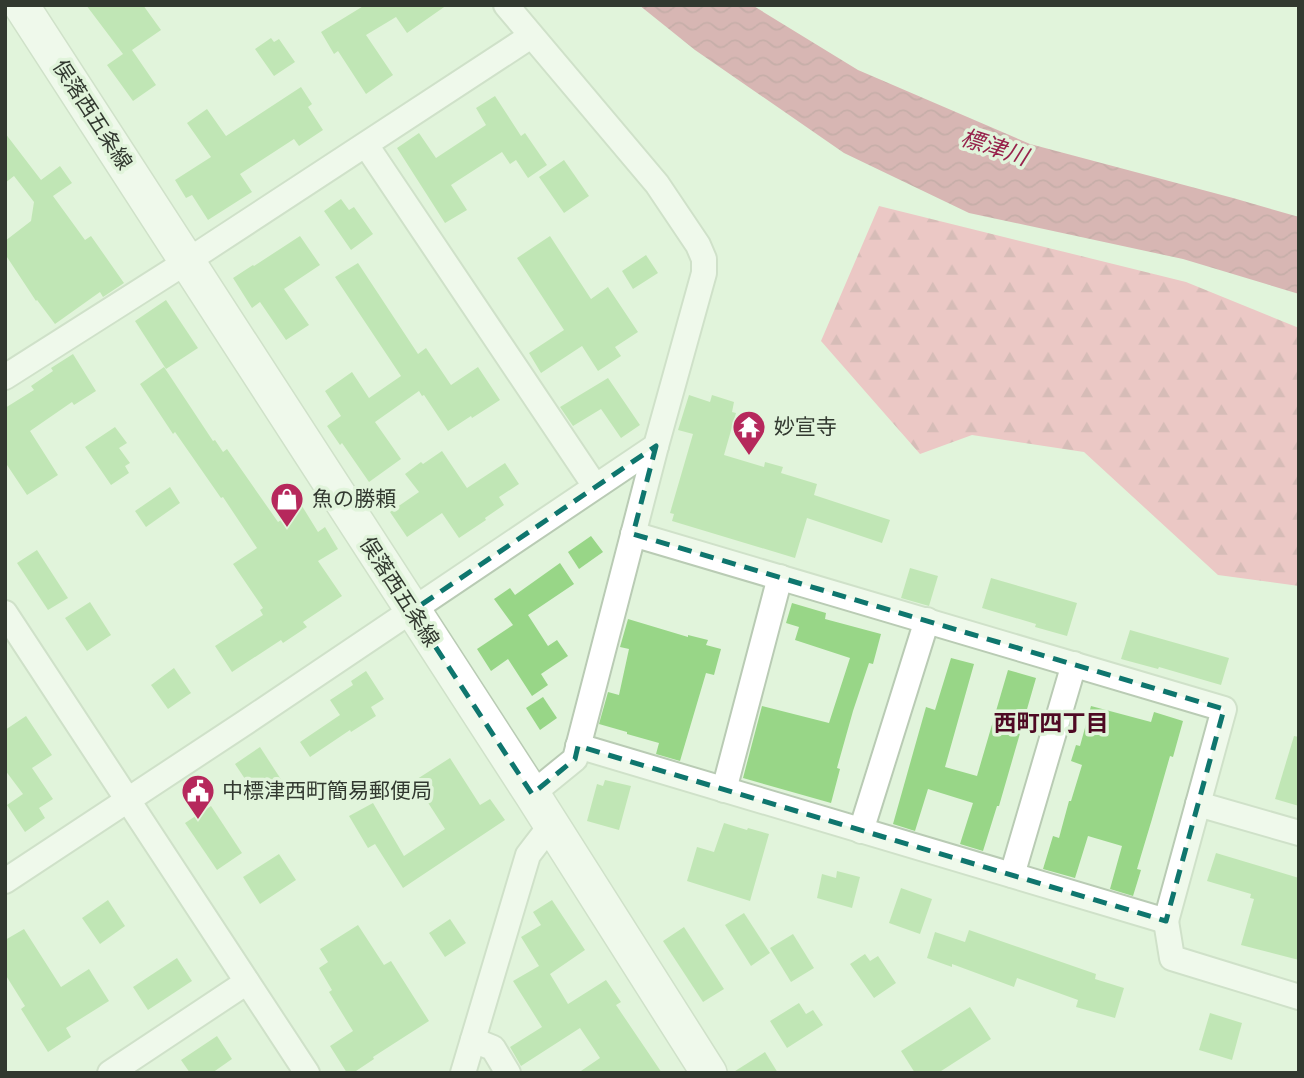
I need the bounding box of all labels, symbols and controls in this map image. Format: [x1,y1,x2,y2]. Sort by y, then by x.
street label: 俣落西五条線 [47,55,137,175]
water label: 標津川 [957,124,1034,173]
temple icon: 妙宣寺 [730,408,768,457]
place label: 妙宣寺 [774,415,837,440]
shop icon: 魚の勝頼 [268,480,306,529]
place label: 魚の勝頼 [312,487,396,512]
street label: 俣落西五条線 [354,532,444,652]
district label: 西町四丁目 [994,710,1109,738]
public building icon: 中標津西町簡易郵便局 [179,772,217,821]
place label: 中標津西町簡易郵便局 [222,779,432,804]

